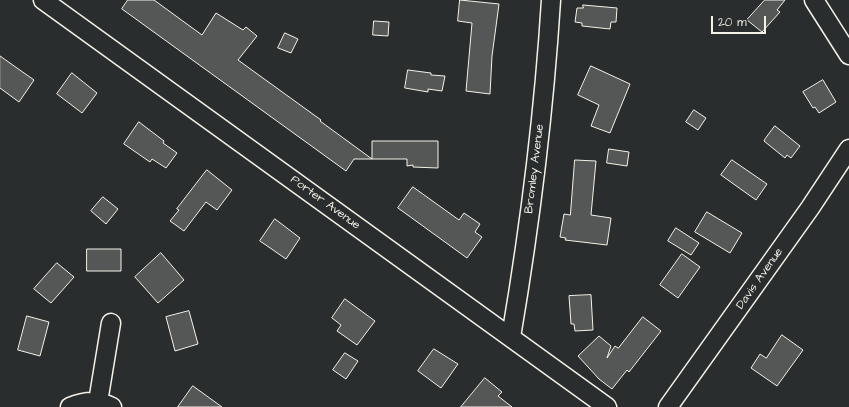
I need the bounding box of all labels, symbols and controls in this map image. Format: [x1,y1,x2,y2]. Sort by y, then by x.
scale bar [713,8,768,34]
text: 20 m [718,14,747,31]
street label: Bromley Avenue [522,123,548,215]
street label: Porter Avenue [287,173,363,233]
street label: Davis Avenue [734,245,786,313]

